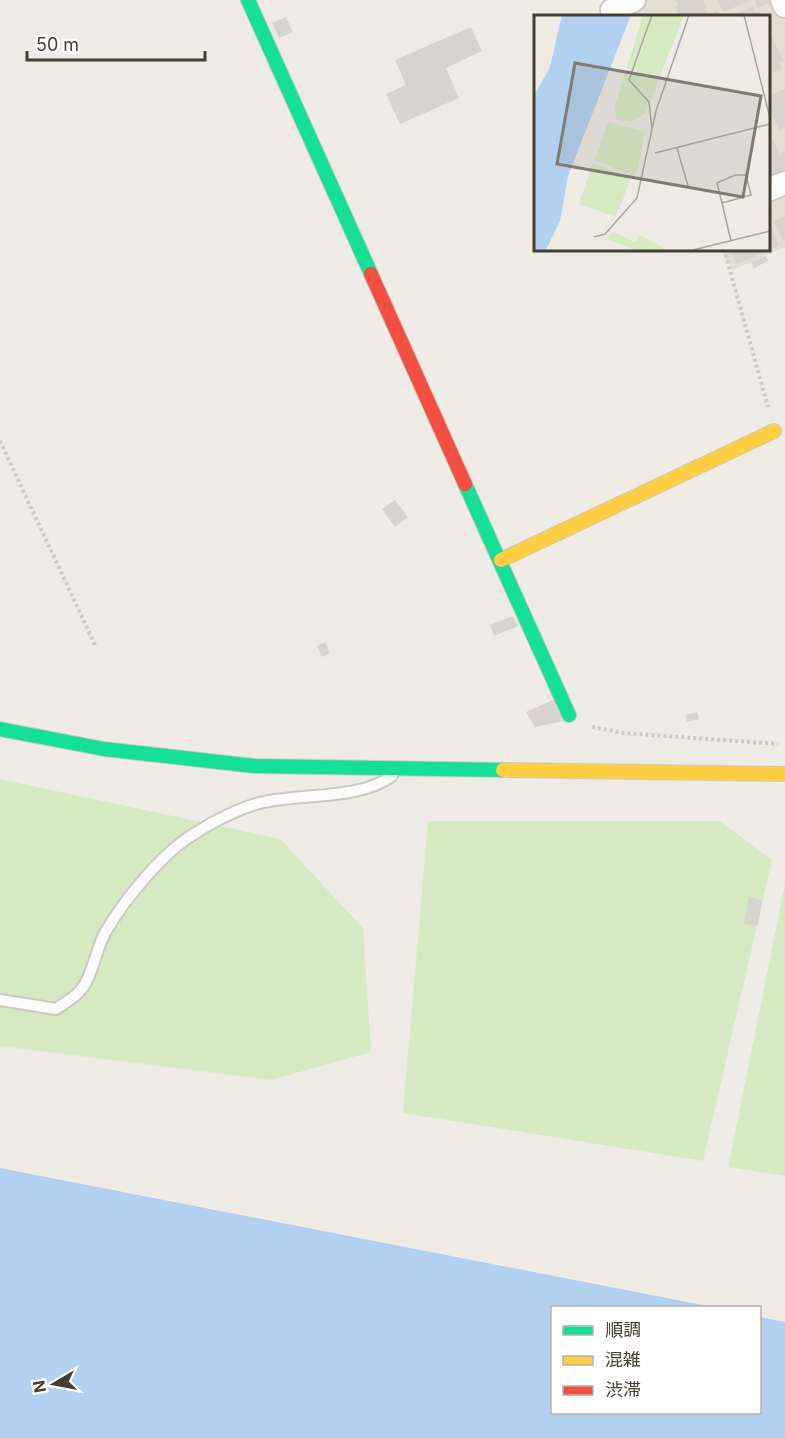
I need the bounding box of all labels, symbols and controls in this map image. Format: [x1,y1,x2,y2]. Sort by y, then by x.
inset map [534,15,770,250]
scale bar [27,24,206,62]
text: 50 m [36,34,79,55]
legend [551,1306,761,1414]
text: 順調 [605,1319,641,1340]
text: 混雑 [605,1349,641,1370]
north arrow [24,1354,84,1414]
text: N [28,1379,50,1394]
text: 渋滞 [605,1379,641,1400]

